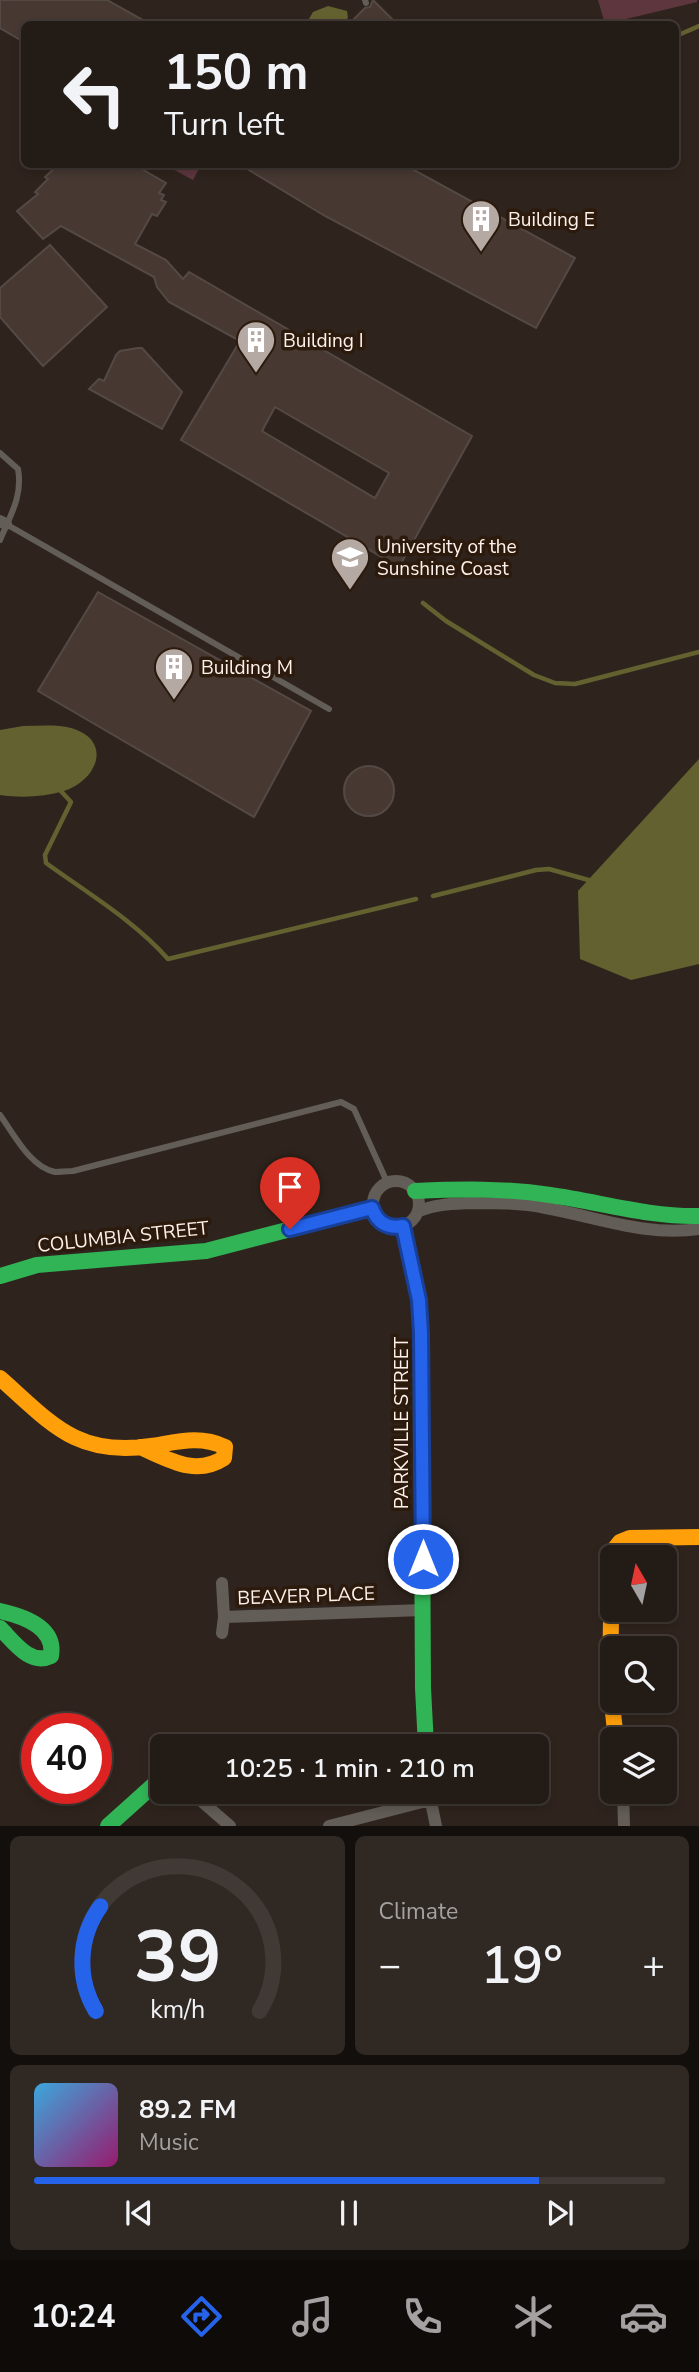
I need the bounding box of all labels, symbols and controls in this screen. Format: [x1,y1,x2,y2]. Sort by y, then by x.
text: 150 m [164,39,308,106]
icon: left [49,49,140,140]
text: Turn left [164,103,284,146]
building icon: Building E [460,198,502,253]
place label: Building E [508,207,595,233]
building icon: Building I [235,319,277,374]
place label: Building I [283,328,364,354]
place label: University of the Sunshine Coast [377,534,517,582]
school or university icon: University of the Sunshine Coast [329,536,371,591]
building icon: Building M [153,646,195,701]
place label: Building M [201,655,293,681]
pin [260,1157,320,1229]
icon: arrive [271,1168,309,1206]
street label: COLUMBIA STREET [36,1215,211,1259]
street label: PARKVILLE STREET [389,1336,415,1509]
position arrow [386,1522,460,1596]
north arrow [600,1545,677,1622]
map controls [600,1545,677,1804]
street label: BEAVER PLACE [237,1581,375,1611]
button: search [600,1636,677,1713]
speed limit sign: 40 [21,1713,112,1804]
button: layers [600,1727,677,1804]
text: 10:25 · 1 min · 210 m [224,1751,475,1786]
text: Climate [379,1896,458,1927]
text: 39 [134,1908,221,2008]
text: 19° [481,1930,563,2001]
text: − [379,1940,401,1991]
text: + [642,1940,665,1991]
text: km/h [150,1993,205,2027]
text: 89.2 FM [139,2092,236,2127]
text: Music [139,2127,199,2158]
icon: previous [120,2194,158,2232]
icon: pause [330,2194,368,2232]
icon: next [541,2194,579,2232]
icon: directions [177,2292,226,2341]
icon: music [288,2292,337,2341]
icon: phone [398,2292,447,2341]
icon: climate [509,2292,558,2341]
icon: car [619,2292,668,2341]
text: 10:24 [31,2295,116,2338]

